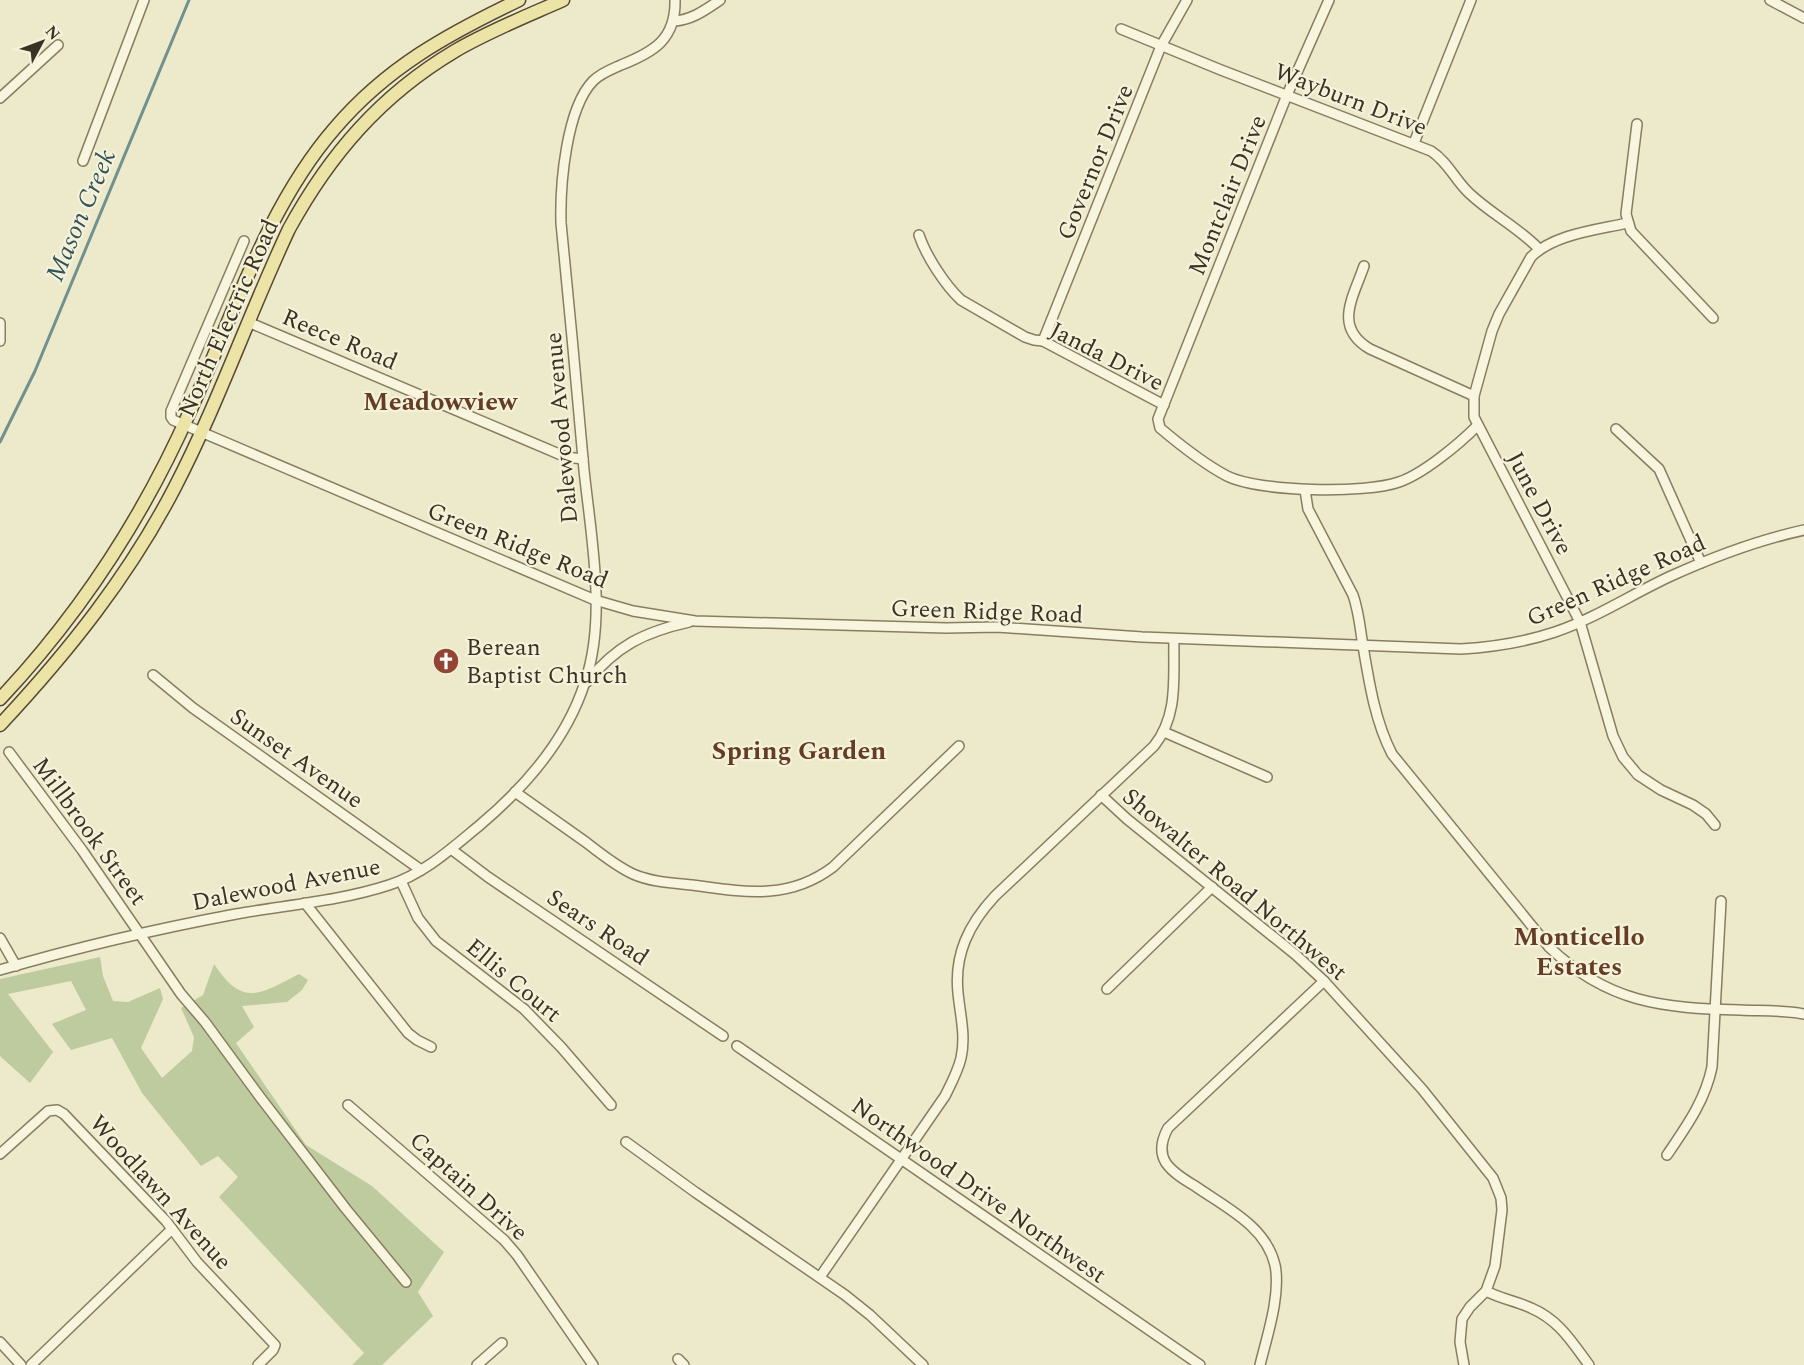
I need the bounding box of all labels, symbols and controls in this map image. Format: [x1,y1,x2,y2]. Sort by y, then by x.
north arrow [12,12,72,72]
text: N [39,20,66,46]
street label: Wayburn Drive [1269,54,1432,146]
street label: Governor Drive [1048,79,1144,246]
street label: Montclair Drive [1179,110,1277,281]
water label: Mason Creek [35,143,127,288]
street label: North Electric Road [169,214,289,423]
street label: Reece Road [276,299,403,380]
street label: Janda Drive [1043,313,1170,401]
street label: Dalewood Avenue [536,331,588,525]
district label: Meadowview [363,382,518,422]
street label: June Drive [1497,445,1582,562]
street label: Green Ridge Road [422,493,614,599]
street label: Green Ridge Road [1521,525,1712,637]
street label: Green Ridge Road [890,591,1084,633]
place label: Berean Baptist Church [466,630,628,694]
church icon: Berean Baptist Church [431,646,461,676]
street label: Sunset Avenue [222,699,371,818]
district label: Spring Garden [712,731,886,771]
street label: Millbrook Street [23,750,155,913]
street label: Showalter Road Northwest [1114,780,1355,990]
street label: Dalewood Avenue [189,849,384,921]
street label: Sears Road [539,880,656,975]
district label: Monticello Estates [1513,917,1645,987]
street label: Ellis Court [458,930,569,1032]
street label: Northwood Drive Northwest [843,1089,1113,1293]
street label: Woodlawn Avenue [80,1107,240,1279]
street label: Captain Drive [401,1123,536,1250]

